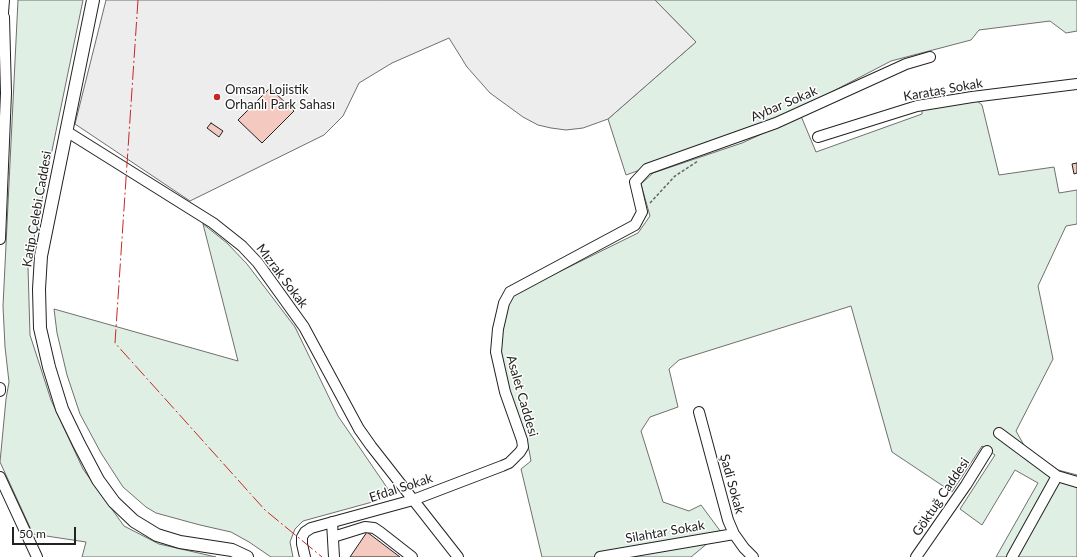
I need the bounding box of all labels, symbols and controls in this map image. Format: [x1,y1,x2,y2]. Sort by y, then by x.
street label: Karataş Sokak [902,75,984,105]
place label: Omsan Lojistik Orhanlı Park Sahası [225,82,335,113]
street label: Aybar Sokak [748,83,820,125]
marker: Omsan Lojistik Orhanlı Park Sahası [212,92,222,102]
street label: Katip Çelebi Caddesi [19,150,55,268]
street label: Mızrak Sokak [253,241,311,311]
street label: Asalet Caddesi [503,353,541,439]
street label: Şadi Sokak [717,452,747,516]
street label: Göktuğ Caddesi [909,455,973,539]
street label: Efdal Sokak [367,470,435,506]
street label: Silahtar Sokak [624,517,706,547]
scale bar [14,519,78,545]
text: 50 m [19,526,46,541]

